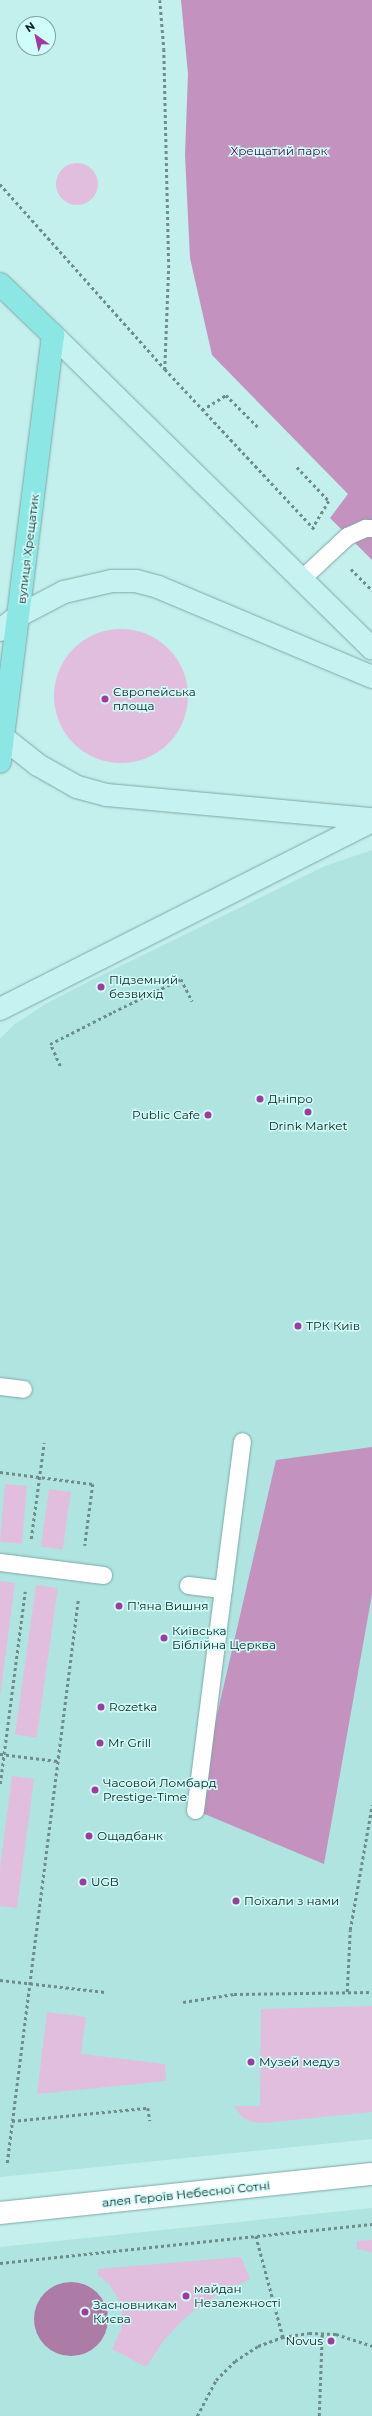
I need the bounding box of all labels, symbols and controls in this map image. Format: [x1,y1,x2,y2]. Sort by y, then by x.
north arrow [16,16,56,56]
text: N [22,19,37,35]
park label: Хрещатий парк [230,144,328,158]
street label: вулиця Хрещатик [14,493,42,605]
place label: Європейська площа [113,685,196,713]
marker: Європейська площа [100,694,110,704]
place label: Підземний безвихід [109,973,178,1001]
marker: Підземний безвихід [96,982,106,992]
place label: Дніпро [268,1092,313,1106]
marker: Дніпро [255,1094,265,1104]
marker: Drink Market [303,1107,313,1117]
place label: Public Cafe [132,1108,200,1122]
marker: Public Cafe [203,1110,213,1120]
place label: Drink Market [269,1119,347,1133]
place label: ТРК Київ [306,1319,360,1333]
marker: ТРК Київ [293,1321,303,1331]
place label: Пʼяна Вишня [127,1599,209,1613]
marker: Пʼяна Вишня [114,1601,124,1611]
place label: Київська Біблійна Церква [172,1624,276,1652]
marker: Київська Біблійна Церква [159,1633,169,1643]
place label: Rozetka [109,1700,157,1714]
marker: Rozetka [96,1702,106,1712]
place label: Mr Grill [108,1736,151,1750]
marker: Mr Grill [95,1738,105,1748]
place label: Часовой Ломбард Prestige-Time [103,1776,217,1804]
marker: Часовой Ломбард Prestige-Time [90,1785,100,1795]
place label: Ощадбанк [97,1829,163,1843]
marker: Ощадбанк [84,1831,94,1841]
place label: UGB [91,1875,119,1889]
marker: UGB [78,1877,88,1887]
place label: Поїхали з нами [244,1894,339,1908]
marker: Поїхали з нами [231,1896,241,1906]
place label: Музей медуз [259,2055,340,2069]
marker: Музей медуз [246,2057,256,2067]
street label: алея Героїв Небесної Сотні [101,2178,271,2210]
place label: майдан Незалежності [194,2282,281,2310]
marker: майдан Незалежності [181,2291,191,2301]
place label: Засновникам Києва [93,2298,177,2326]
marker: Засновникам Києва [80,2307,90,2317]
place label: Novus [285,2334,323,2348]
marker: Novus [326,2336,336,2346]

